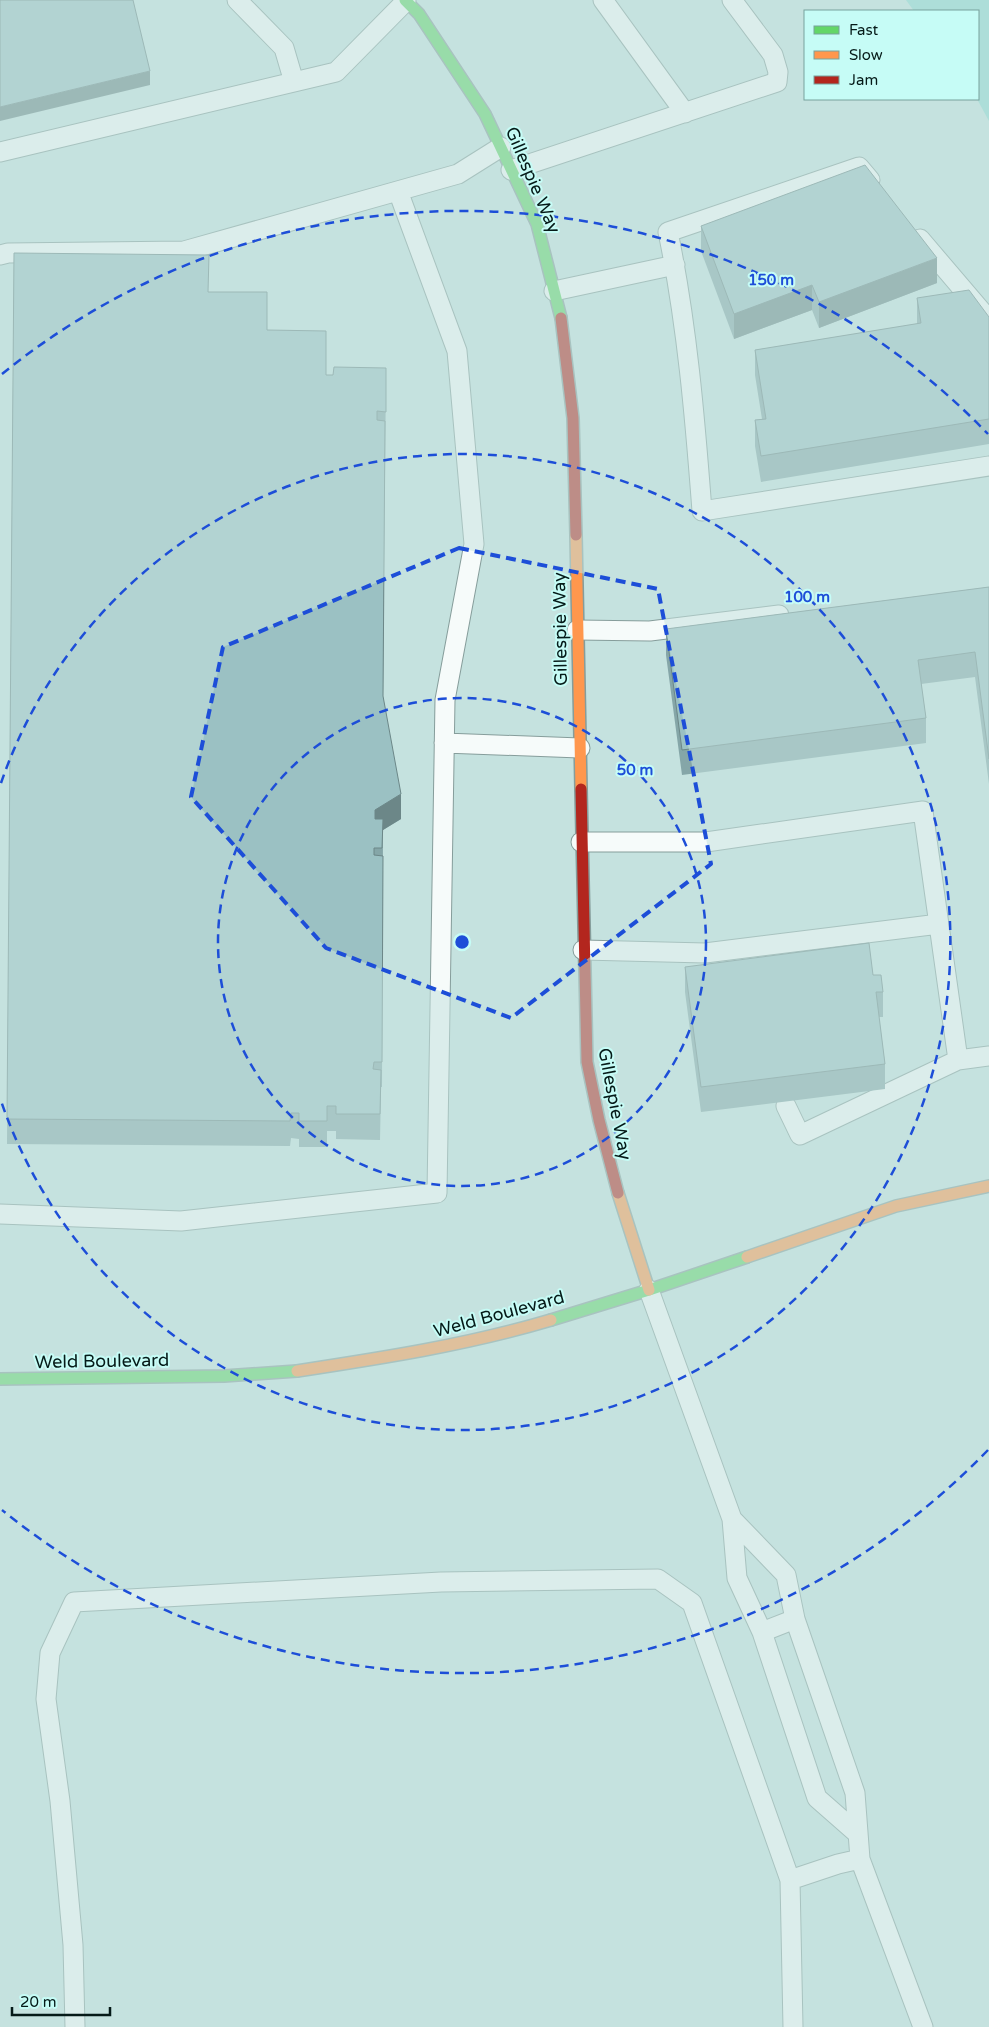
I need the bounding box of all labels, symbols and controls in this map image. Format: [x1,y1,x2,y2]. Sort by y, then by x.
legend [804,10,979,100]
text: Fast [849,21,879,39]
text: Slow [849,46,883,64]
text: Jam [849,71,878,89]
street label: Gillespie Way [501,123,565,237]
text: 150 m [748,271,794,289]
street label: Gillespie Way [548,572,572,686]
text: 100 m [784,588,830,606]
text: 50 m [617,761,653,779]
centre of rings [453,933,471,951]
street label: Gillespie Way [593,1046,637,1162]
street label: Weld Boulevard [431,1286,567,1342]
street label: Weld Boulevard [35,1349,169,1373]
scale bar [12,1984,110,2016]
text: 20 m [20,1993,57,2011]

